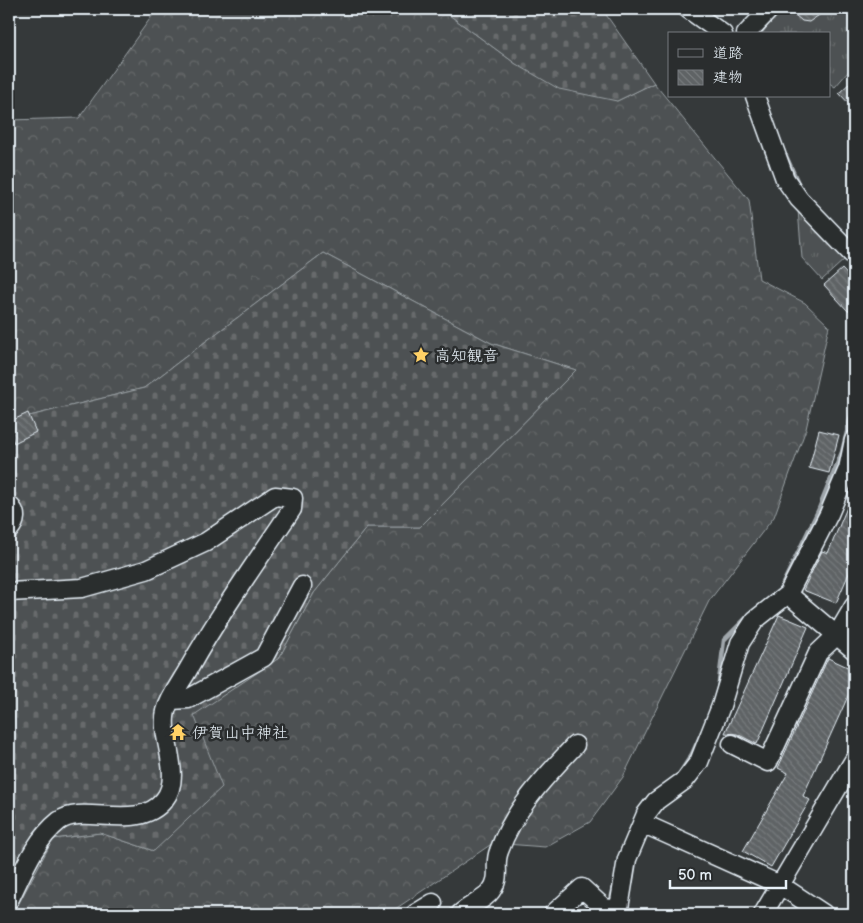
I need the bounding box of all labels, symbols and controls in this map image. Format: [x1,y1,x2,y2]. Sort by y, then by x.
legend [668,32,830,98]
text: 道路 [713,44,743,63]
text: 建物 [713,68,743,87]
place icon: 高知観音 [411,345,431,365]
place label: 高知観音 [435,347,499,366]
temple icon: 伊賀山中神社 [168,722,188,742]
place label: 伊賀山中神社 [192,724,288,743]
scale bar [670,858,787,890]
text: 50 m [678,866,712,885]

